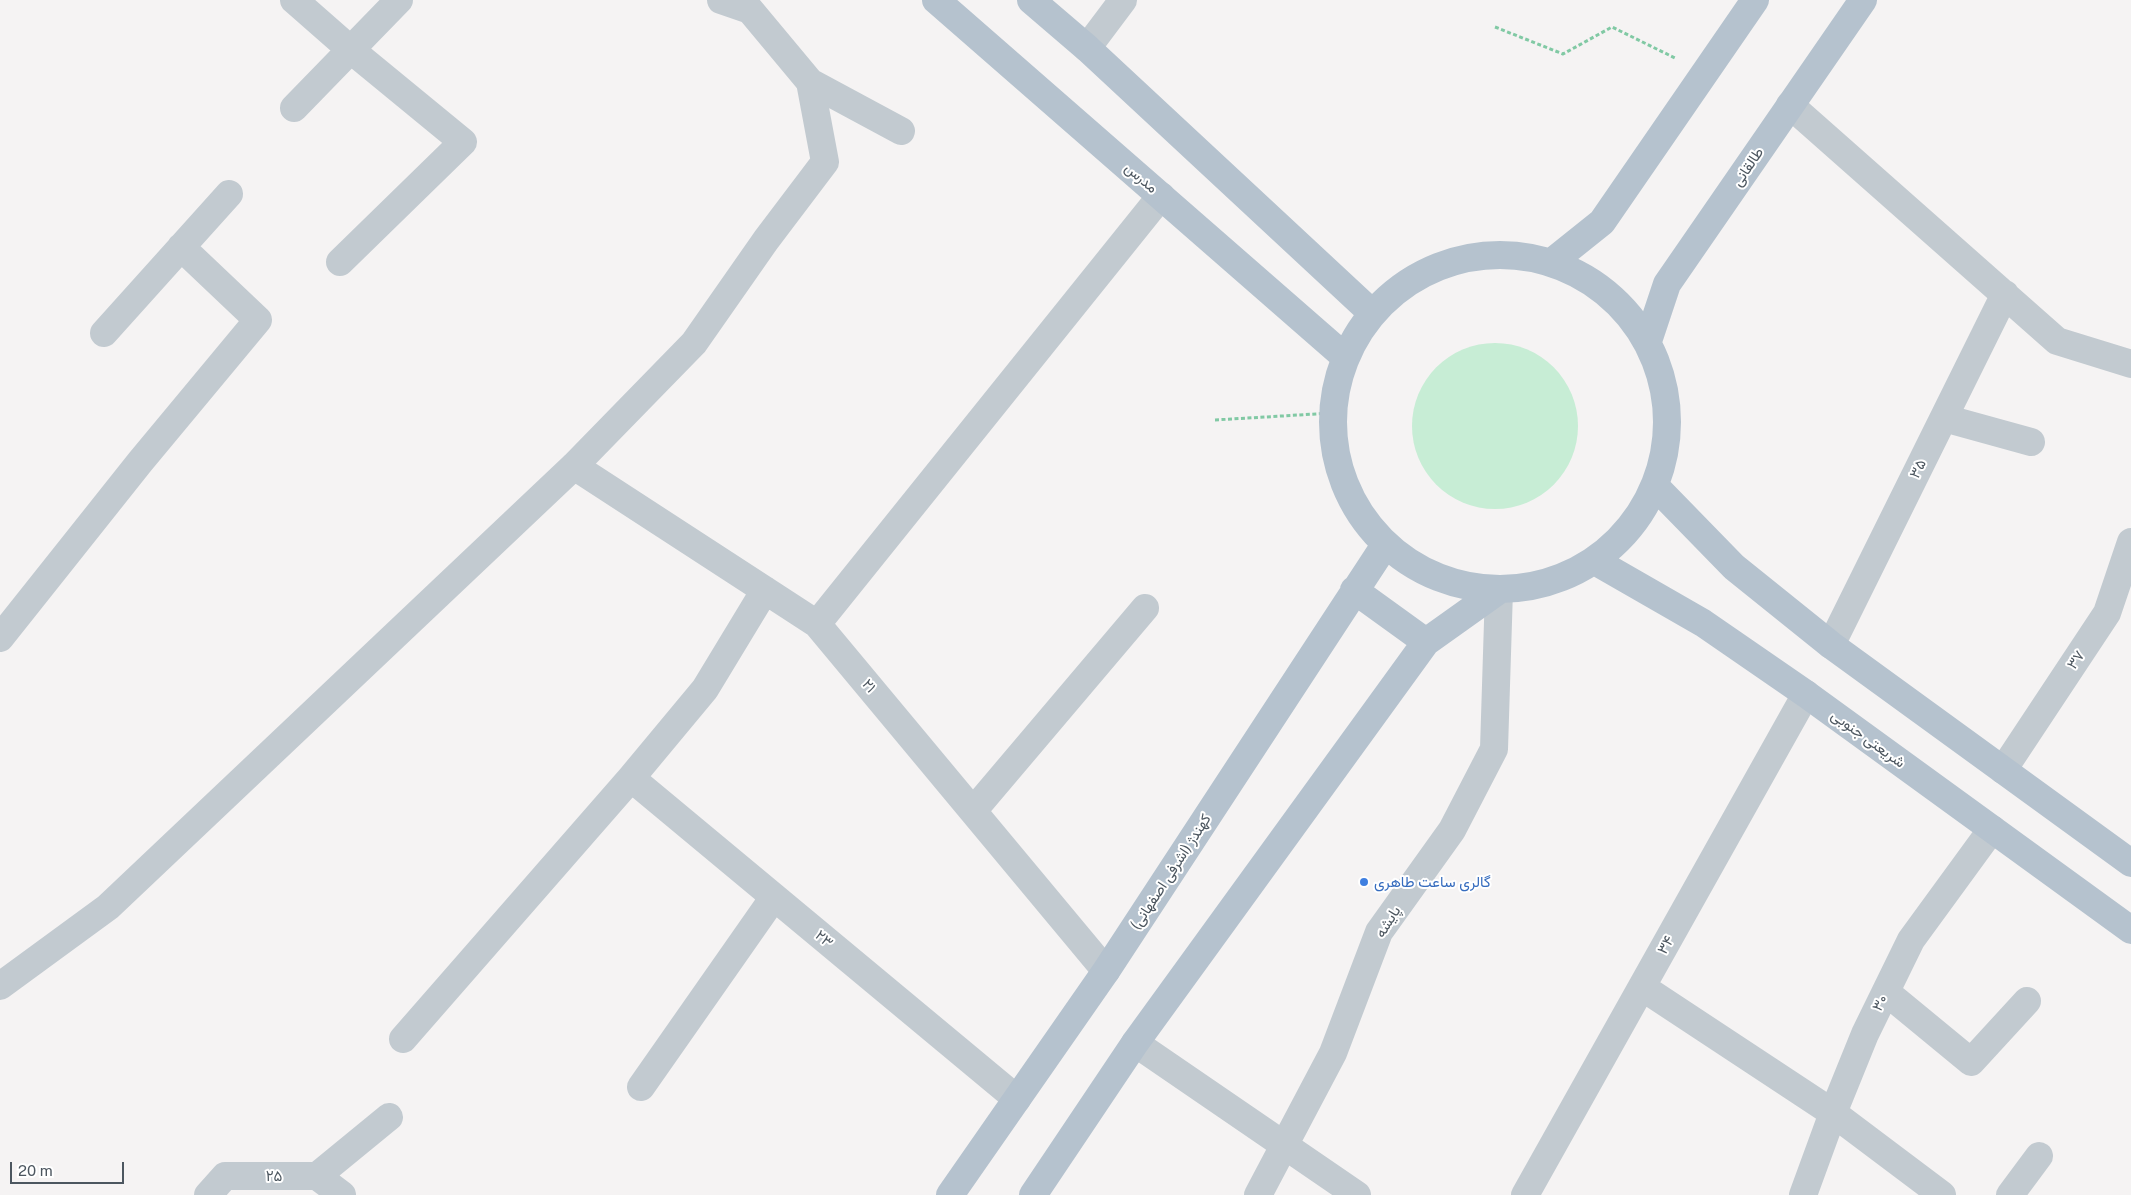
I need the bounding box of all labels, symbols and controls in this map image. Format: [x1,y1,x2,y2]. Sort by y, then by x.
street label: طالقانی [1728,144,1768,190]
street label: مدرس [1121,159,1161,197]
street label: ۳۵ [1906,457,1930,481]
street label: ۳۷ [2063,647,2089,673]
street label: ۲۱ [858,676,880,696]
street label: شریعتی جنوبی [1828,706,1908,772]
street label: کهندژ (اشرفی اصفهانی) [1127,811,1215,933]
place label: گالری ساعت طاهری [1374,873,1491,891]
marker: گالری ساعت طاهری [1358,876,1370,888]
street label: پایشه [1371,903,1405,941]
street label: ۲۳ [811,926,837,952]
street label: ۳۴ [1654,933,1678,957]
street label: ۳۰ [1868,992,1892,1014]
scale bar [12,1152,126,1184]
text: 20 m [18,1162,53,1179]
street label: ۲۵ [266,1167,282,1185]

